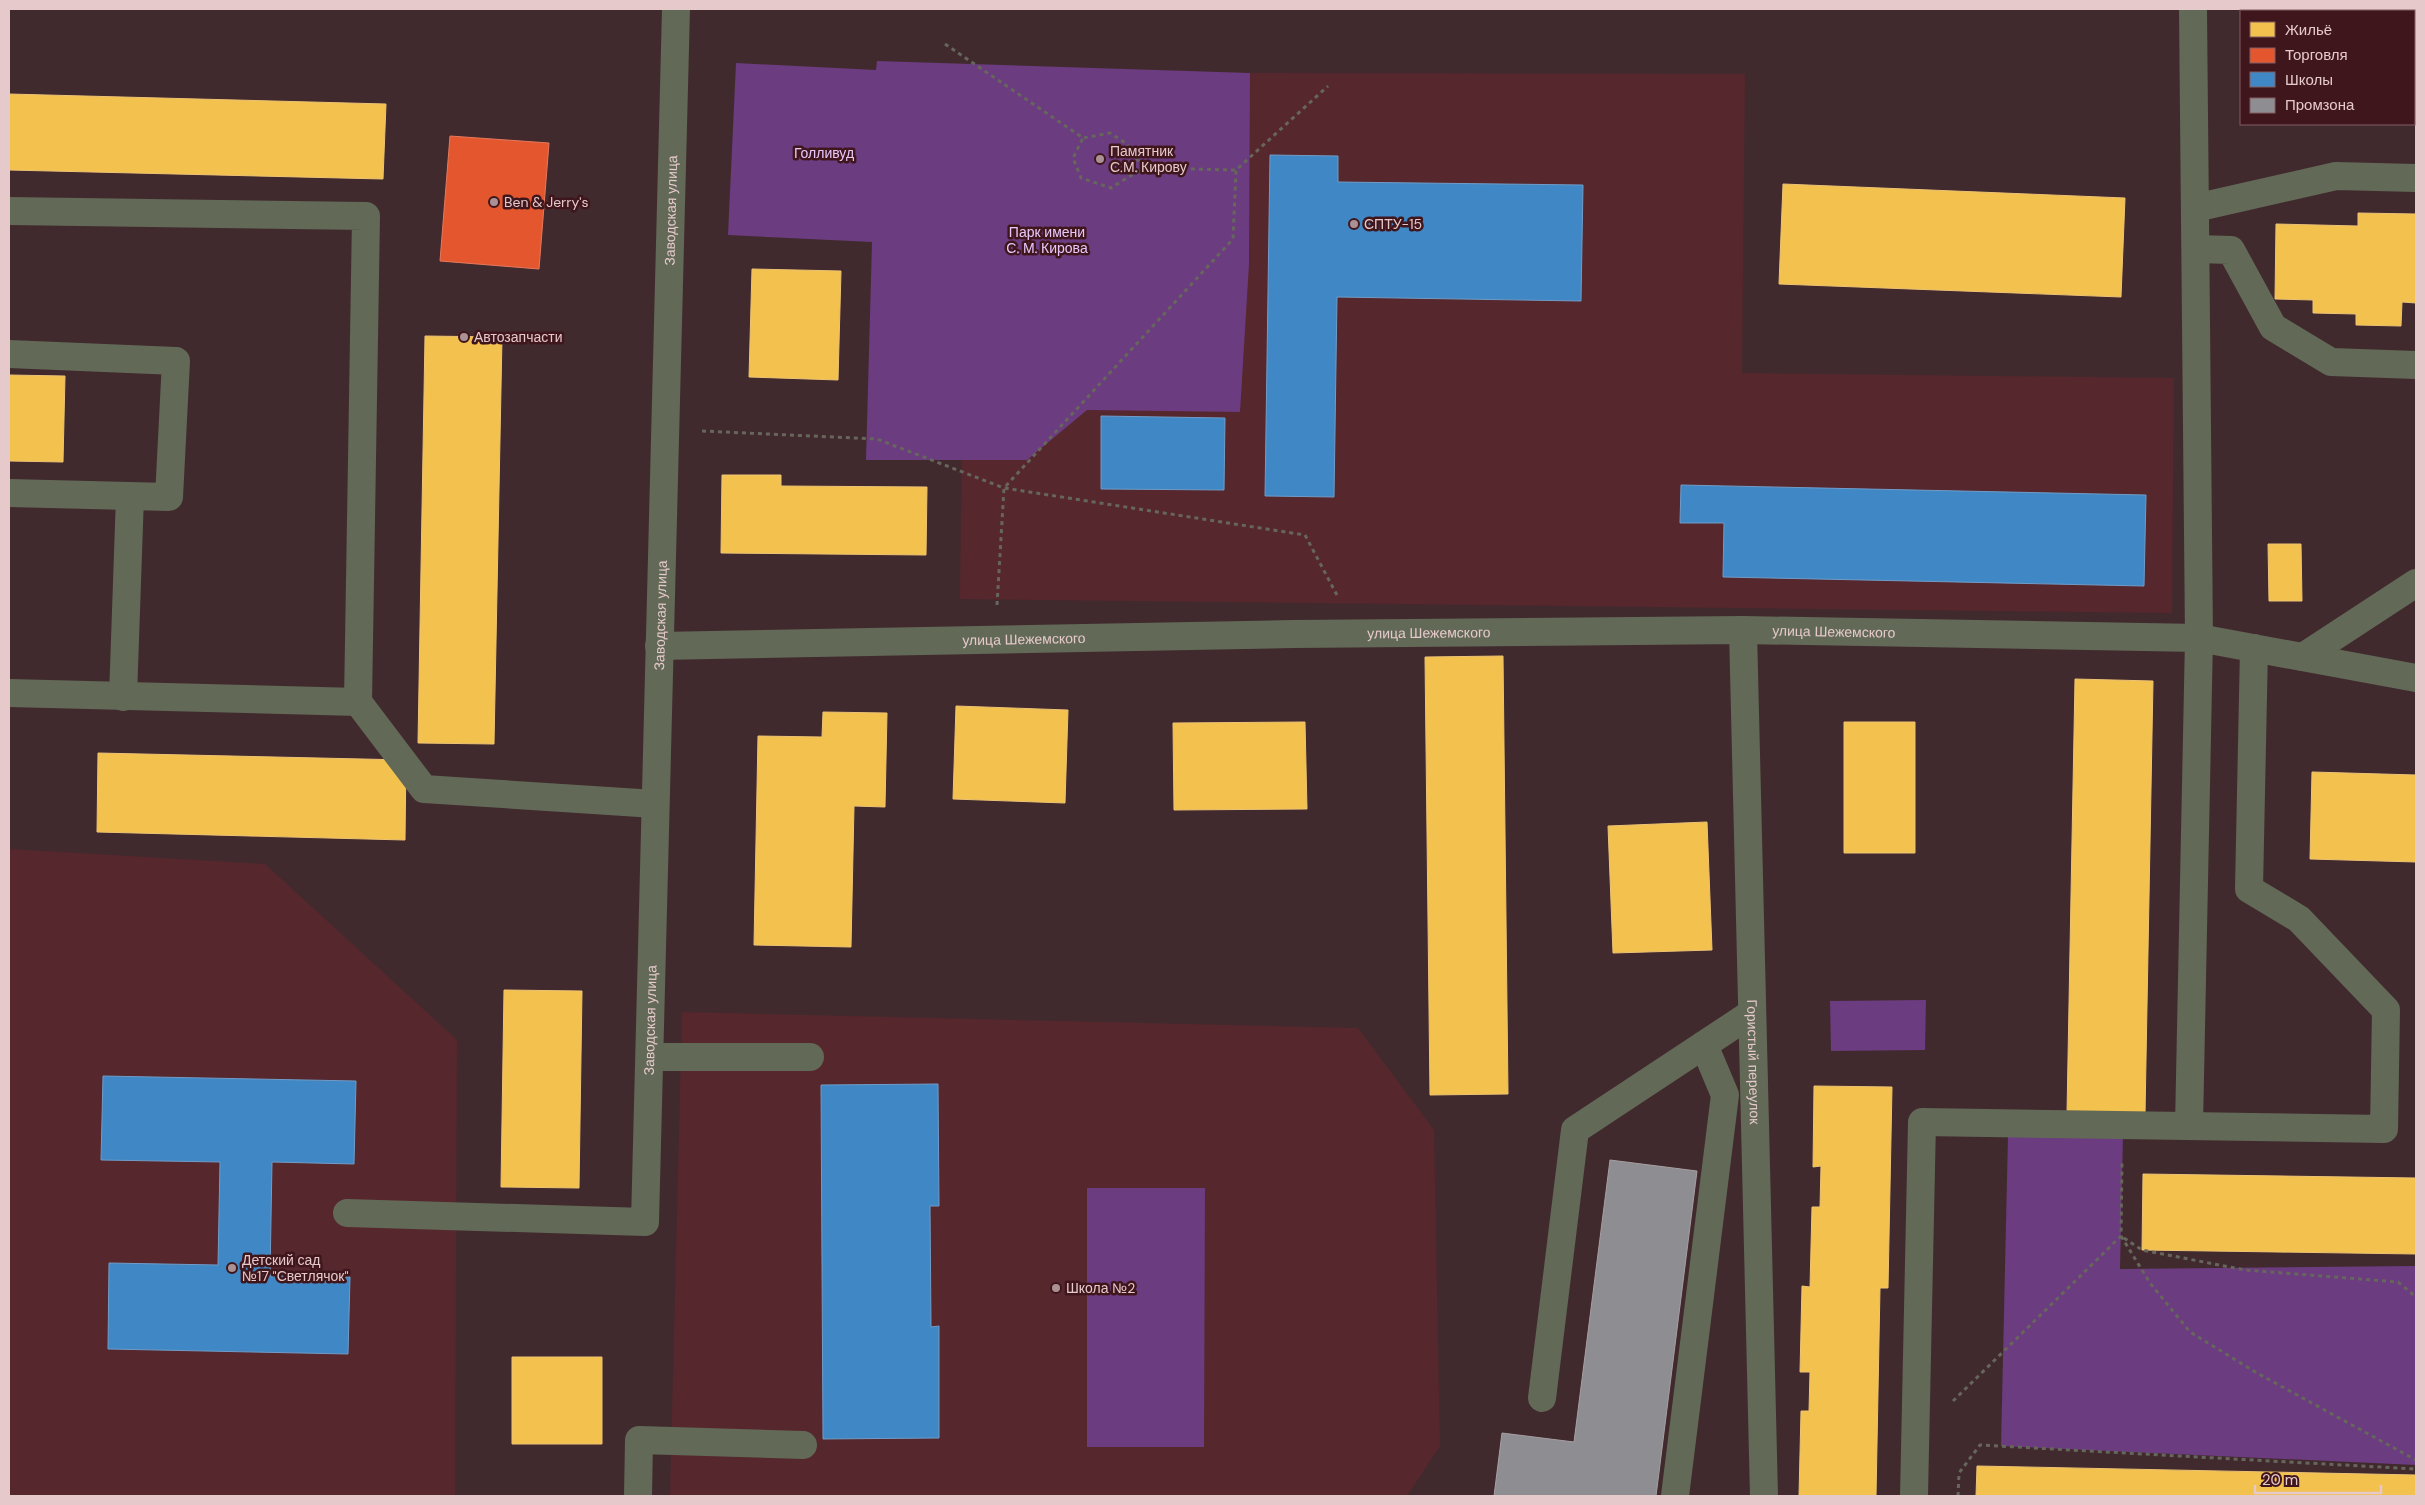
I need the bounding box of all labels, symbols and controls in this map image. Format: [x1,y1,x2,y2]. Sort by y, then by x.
legend [2240,10,2415,125]
text: Жильё [2285,20,2332,40]
text: Торговля [2285,45,2348,65]
text: Школы [2285,70,2333,90]
text: Промзона [2285,95,2355,115]
place label: Памятник С.М. Кирову [1110,142,1187,176]
park label: Голливуд [794,144,854,162]
marker: Памятник С.М. Кирову [1094,153,1106,165]
street label: Заводская улица [660,155,681,266]
place label: Ben & Jerry's [504,193,589,211]
marker: Ben & Jerry's [488,196,500,208]
place label: СПТУ-15 [1364,215,1422,233]
marker: СПТУ-15 [1348,218,1360,230]
park label: Парк имени С. М. Кирова [1006,223,1088,257]
place label: Автозапчасти [474,328,562,346]
marker: Автозапчасти [458,331,470,343]
street label: Заводская улица [650,560,671,671]
street label: улица Шежемского [1772,622,1896,642]
street label: улица Шежемского [1367,623,1491,642]
street label: улица Шежемского [962,629,1086,649]
street label: Заводская улица [640,965,661,1076]
street label: Гористый переулок [1743,999,1764,1125]
place label: Детский сад №17 "Светлячок" [242,1251,349,1285]
marker: Детский сад №17 "Светлячок" [226,1262,238,1274]
place label: Школа №2 [1066,1279,1135,1297]
marker: Школа №2 [1050,1282,1062,1294]
scale bar [2255,1462,2381,1494]
text: 20 m [2262,1470,2298,1490]

